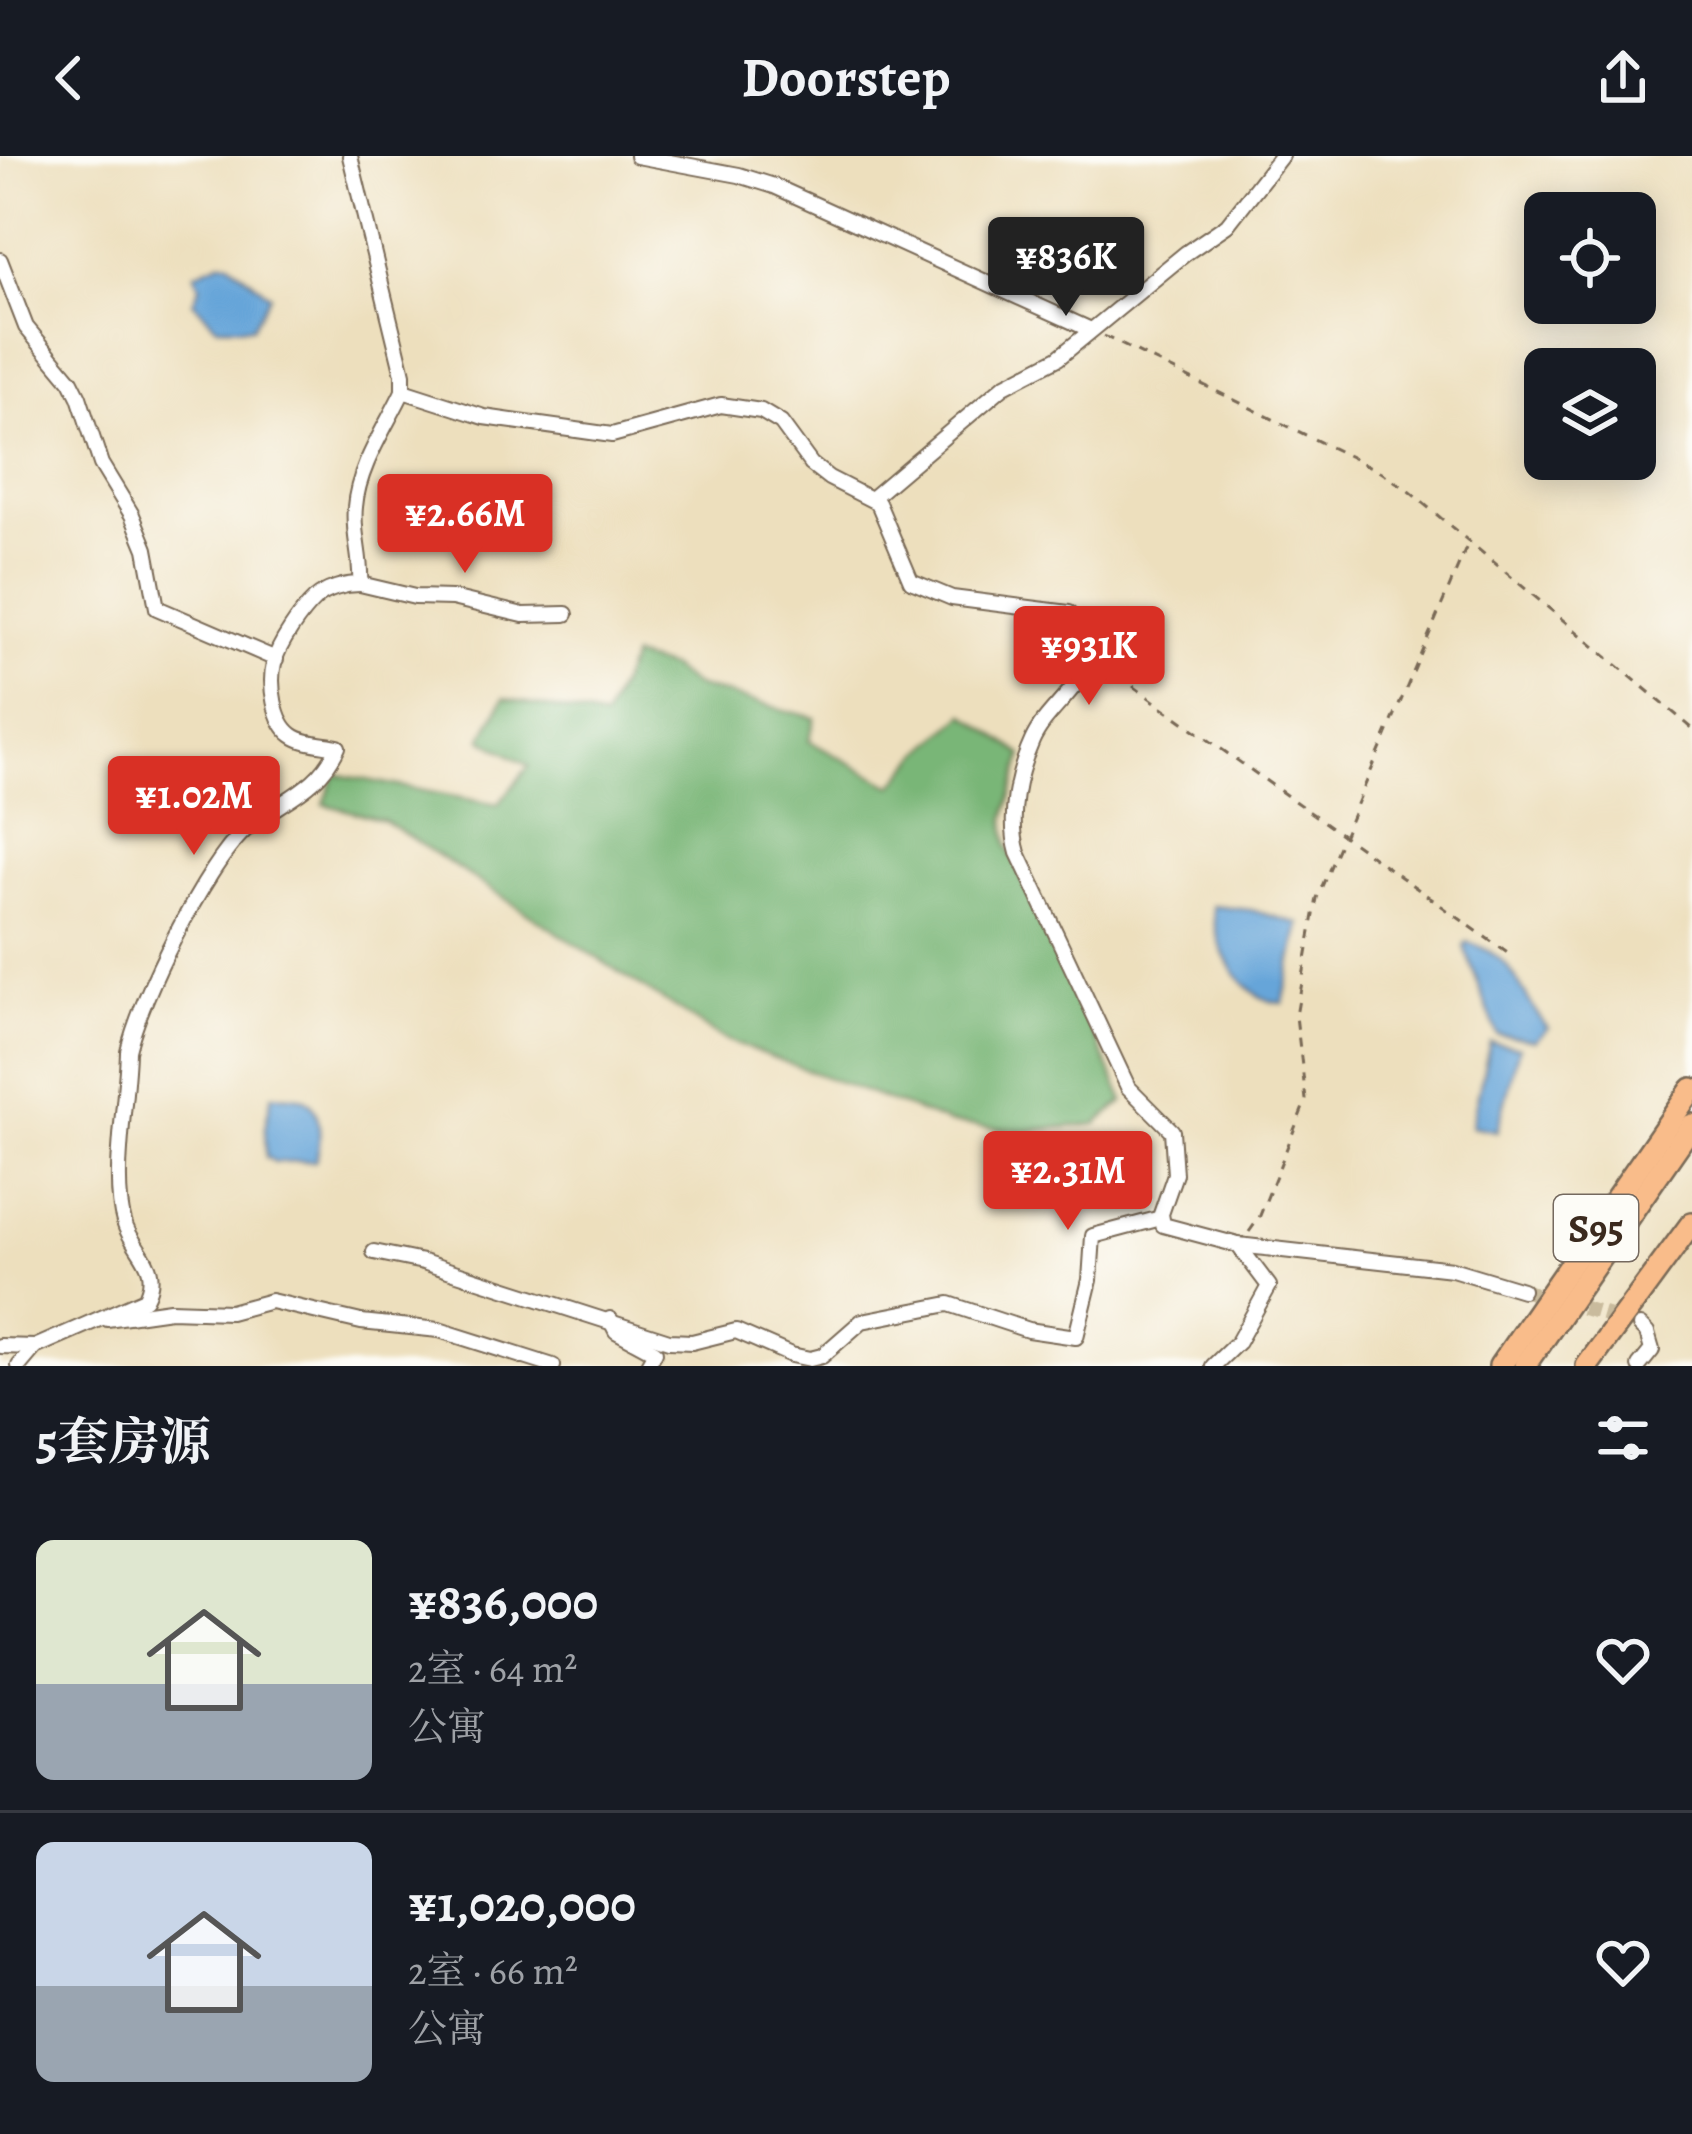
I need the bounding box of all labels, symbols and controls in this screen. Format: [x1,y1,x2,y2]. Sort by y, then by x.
text: Doorstep [741,41,951,115]
icon: back [36,45,102,111]
icon: share [1590,45,1656,111]
map controls [1524,192,1656,480]
button: locate [1524,192,1656,324]
pin: ¥836K [982,217,1150,319]
text: ¥836K [1015,229,1117,282]
button: layers [1524,348,1656,480]
pin: ¥2.66M [367,474,563,576]
text: ¥2.66M [404,486,526,539]
pin: ¥931K [1005,606,1173,708]
text: ¥931K [1041,618,1137,671]
pin: ¥1.02M [96,756,292,858]
text: ¥1.02M [135,768,253,821]
pin: ¥2.31M [970,1131,1166,1233]
text: ¥2.31M [1010,1143,1126,1196]
road number: S95 [1554,1195,1638,1261]
icon: filters [1590,1405,1656,1471]
text: 5套房源 [36,1407,211,1477]
text: ¥836,000 [408,1567,598,1637]
icon: home [132,1588,276,1732]
icon: heart [1590,1627,1656,1693]
text: 2室 · 64 m² [408,1642,577,1695]
text: 公寓 [408,1700,486,1753]
text: ¥1,020,000 [408,1869,636,1939]
icon: home [132,1890,276,2034]
icon: heart [1590,1929,1656,1995]
text: 2室 · 66 m² [408,1944,578,1997]
text: 公寓 [408,2002,486,2055]

